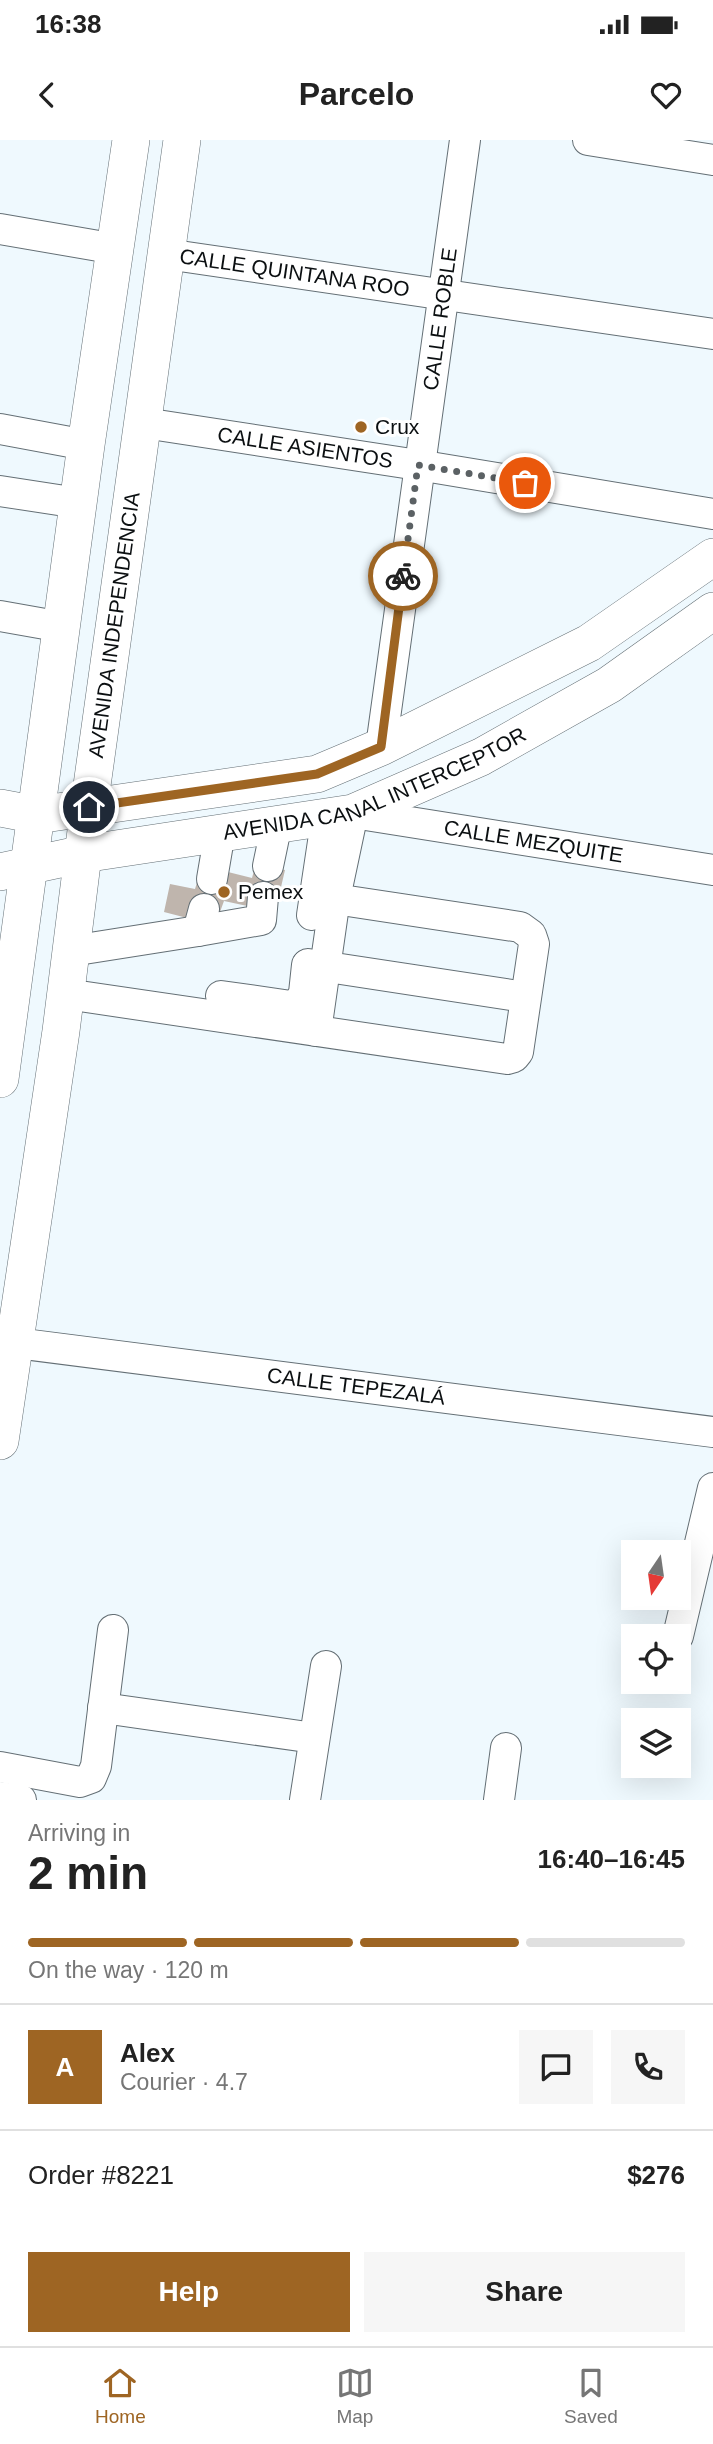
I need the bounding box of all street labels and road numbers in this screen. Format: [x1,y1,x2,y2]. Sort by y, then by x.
street label: CALLE QUINTANA ROO [178,244,411,300]
street label: CALLE ROBLE [418,246,461,392]
street label: CALLE ASIENTOS [216,422,394,472]
street label: AVENIDA INDEPENDENCIA [84,491,144,759]
street label: AVENIDA CANAL INTERCEPTOR [221,722,530,844]
street label: CALLE MEZQUITE [442,816,625,867]
street label: CALLE TEPEZALÁ [266,1363,447,1409]

